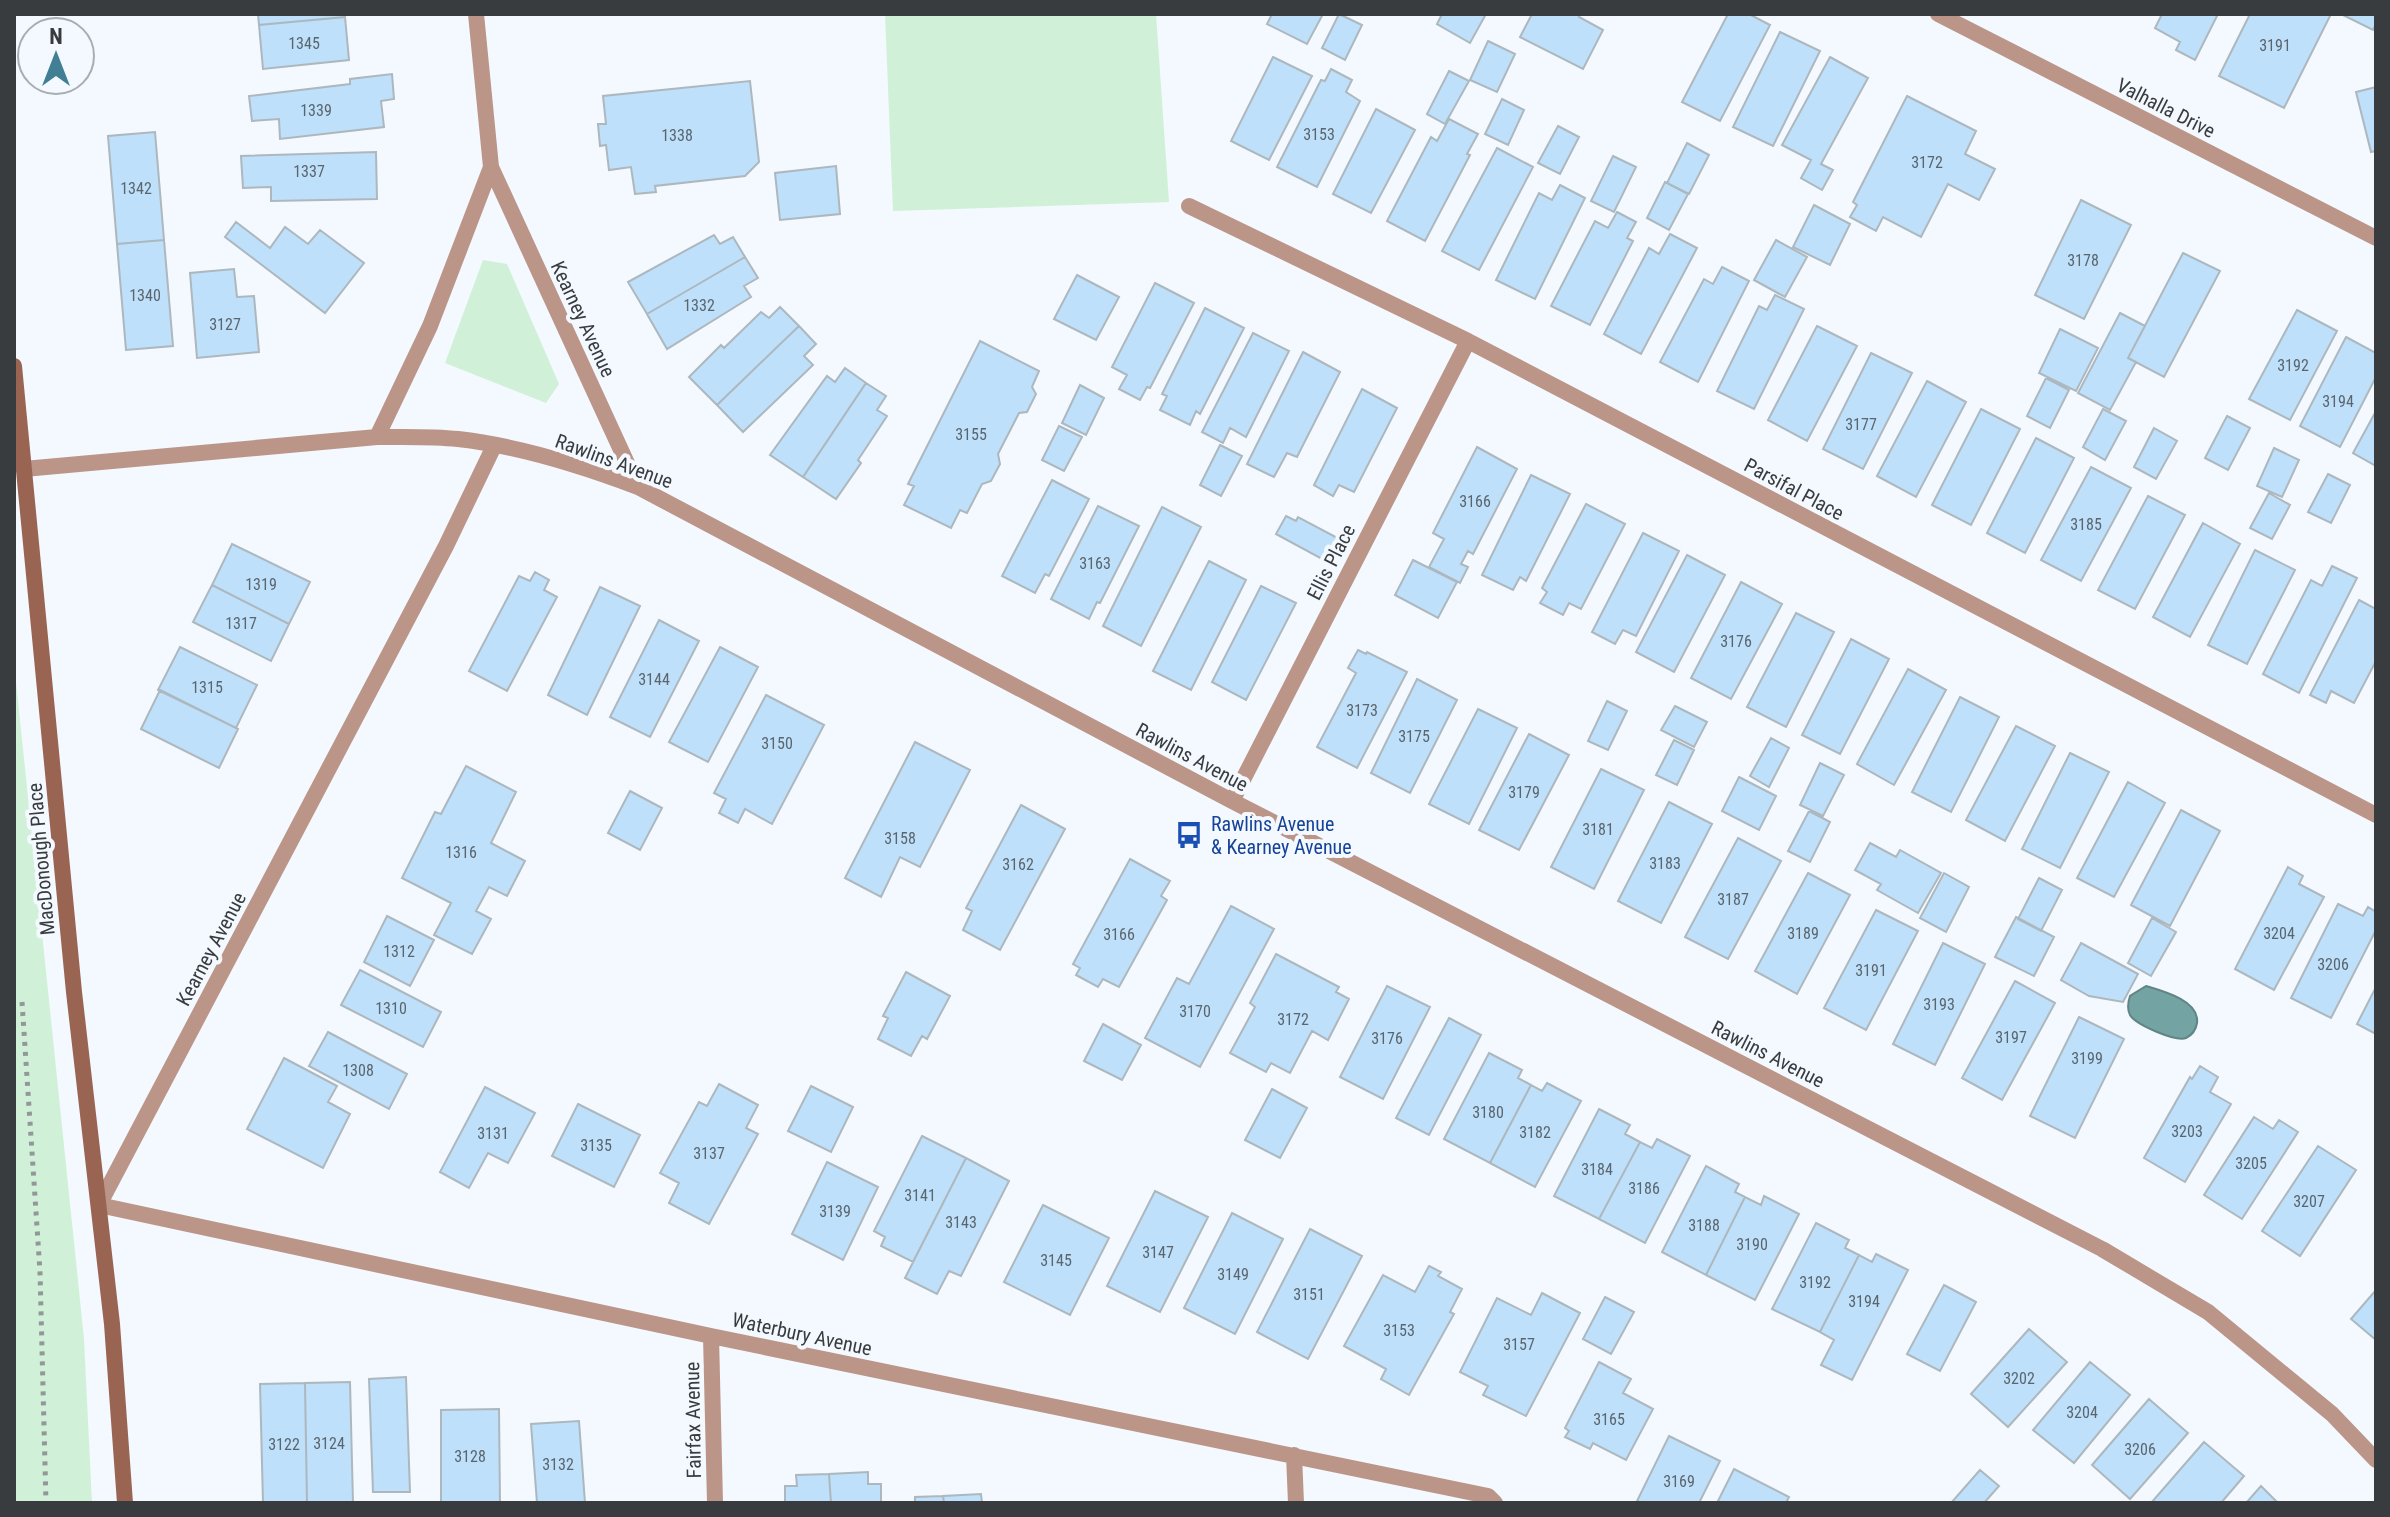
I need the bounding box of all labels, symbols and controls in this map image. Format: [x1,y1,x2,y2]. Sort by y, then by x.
north arrow [16,16,96,96]
text: N [49,24,63,49]
house number: 1345 [288,34,320,53]
house number: 3191 [2259,36,2291,55]
street label: Valhalla Drive [2113,73,2219,143]
house number: 1339 [300,101,332,120]
house number: 3153 [1303,125,1335,144]
house number: 1338 [661,126,693,145]
house number: 3172 [1911,153,1943,172]
house number: 1337 [293,162,325,181]
house number: 1342 [120,179,152,198]
house number: 3178 [2067,251,2099,270]
street label: Kearney Avenue [546,257,620,381]
house number: 1340 [129,286,161,305]
house number: 1332 [683,296,715,315]
house number: 3127 [209,315,241,334]
house number: 3192 [2277,356,2309,375]
house number: 3194 [2322,392,2354,411]
house number: 3177 [1845,415,1877,434]
house number: 3155 [955,425,987,444]
street label: Rawlins Avenue [552,429,676,493]
street label: Parsifal Place [1740,453,1848,525]
house number: 3166 [1459,492,1491,511]
house number: 3185 [2070,515,2102,534]
street label: Ellis Place [1302,520,1360,604]
house number: 3163 [1079,554,1111,573]
house number: 1319 [245,575,277,594]
house number: 1317 [225,614,257,633]
house number: 3176 [1720,632,1752,651]
house number: 3144 [638,670,670,689]
house number: 1315 [191,678,223,697]
house number: 3173 [1346,701,1378,720]
street label: Rawlins Avenue [1132,717,1252,797]
house number: 3175 [1398,727,1430,746]
house number: 3150 [761,734,793,753]
street label: MacDonough Place [22,782,60,936]
house number: 3179 [1508,783,1540,802]
place label: Rawlins Avenue & Kearney Avenue [1211,812,1352,859]
bus stop icon: Rawlins Avenue & Kearney Avenue [1174,820,1204,850]
house number: 3181 [1582,820,1614,839]
house number: 3158 [884,829,916,848]
house number: 1316 [445,843,477,862]
house number: 3183 [1649,854,1681,873]
house number: 3162 [1002,855,1034,874]
street label: Kearney Avenue [171,888,251,1010]
house number: 3187 [1717,890,1749,909]
house number: 3189 [1787,924,1819,943]
house number: 3204 [2263,924,2295,943]
house number: 3166 [1103,925,1135,944]
house number: 1312 [383,942,415,961]
house number: 3206 [2317,955,2349,974]
house number: 3191 [1855,961,1887,980]
house number: 3193 [1923,995,1955,1014]
house number: 1310 [375,999,407,1018]
house number: 3170 [1179,1002,1211,1021]
house number: 3172 [1277,1010,1309,1029]
street label: Rawlins Avenue [1708,1015,1828,1093]
house number: 3197 [1995,1028,2027,1047]
house number: 3176 [1371,1029,1403,1048]
house number: 3199 [2071,1049,2103,1068]
house number: 1308 [342,1061,374,1080]
house number: 3180 [1472,1103,1504,1122]
house number: 3203 [2171,1122,2203,1141]
house number: 3182 [1519,1123,1551,1142]
house number: 3131 [477,1124,509,1143]
house number: 3135 [580,1136,612,1155]
house number: 3137 [693,1144,725,1163]
house number: 3205 [2235,1154,2267,1173]
house number: 3184 [1581,1160,1613,1179]
house number: 3186 [1628,1179,1660,1198]
house number: 3141 [904,1186,936,1205]
house number: 3207 [2293,1192,2325,1211]
house number: 3139 [819,1202,851,1221]
house number: 3143 [945,1213,977,1232]
house number: 3188 [1688,1216,1720,1235]
house number: 3190 [1736,1235,1768,1254]
house number: 3147 [1142,1243,1174,1262]
house number: 3145 [1040,1251,1072,1270]
house number: 3149 [1217,1265,1249,1284]
house number: 3192 [1799,1273,1831,1292]
house number: 3151 [1293,1285,1325,1304]
house number: 3194 [1848,1292,1880,1311]
street label: Waterbury Avenue [730,1307,874,1361]
house number: 3153 [1383,1321,1415,1340]
house number: 3157 [1503,1335,1535,1354]
street label: Fairfax Avenue [680,1362,706,1478]
house number: 3202 [2003,1369,2035,1388]
house number: 3204 [2066,1403,2098,1422]
house number: 3165 [1593,1410,1625,1429]
house number: 3124 [313,1434,345,1453]
house number: 3122 [268,1435,300,1454]
house number: 3206 [2124,1440,2156,1459]
house number: 3128 [454,1447,486,1466]
house number: 3132 [542,1455,574,1474]
house number: 3169 [1663,1472,1695,1491]

